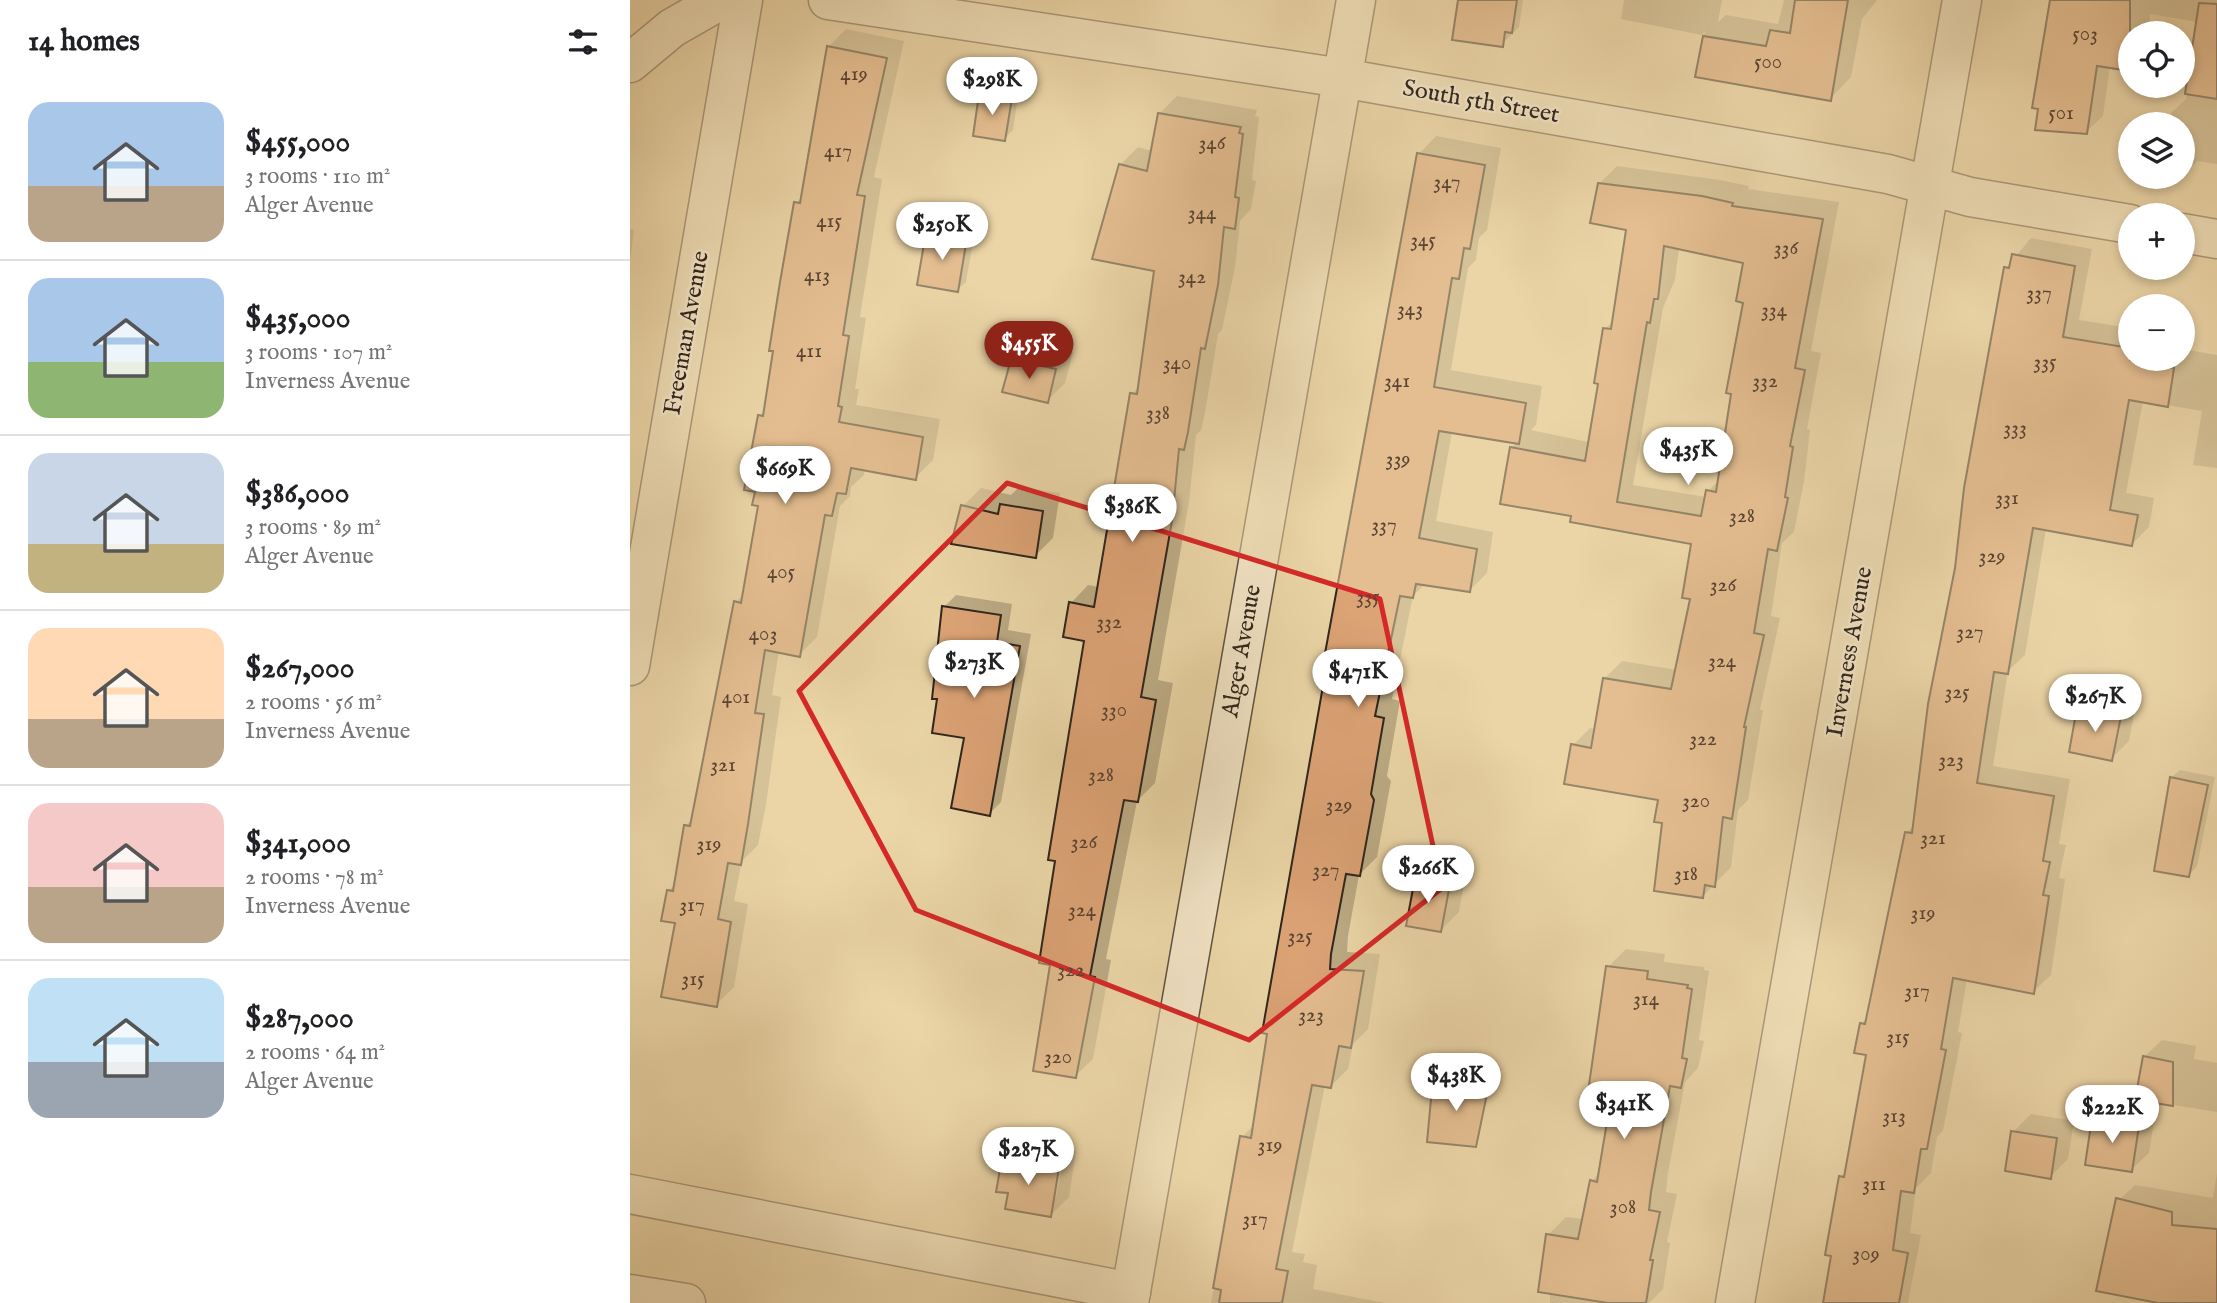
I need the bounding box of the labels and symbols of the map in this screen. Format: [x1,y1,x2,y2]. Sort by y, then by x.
house number: 503 [2072,21,2098,48]
house number: 500 [1754,49,1782,76]
pin: $298K [943,58,1041,117]
house number: 419 [840,61,868,88]
street label: South 5th Street [1400,73,1562,131]
house number: 501 [2048,100,2074,127]
house number: 346 [1199,130,1227,157]
house number: 417 [824,138,852,165]
house number: 347 [1433,169,1461,196]
house number: 344 [1188,200,1217,227]
pin: $250K [893,202,991,262]
house number: 415 [816,208,842,235]
house number: 345 [1410,227,1436,254]
house number: 336 [1774,235,1799,262]
street label: Freeman Avenue [657,249,717,417]
house number: 413 [804,262,830,289]
house number: 342 [1178,264,1206,291]
house number: 337 [2026,280,2052,307]
house number: 343 [1397,296,1423,323]
house number: 334 [1761,297,1788,324]
pin: $455K [980,322,1078,381]
house number: 411 [796,338,822,365]
house number: 335 [2033,349,2057,376]
house number: 340 [1163,350,1191,377]
house number: 341 [1384,368,1410,395]
house number: 332 [1752,368,1778,395]
house number: 338 [1146,400,1170,427]
house number: 333 [2003,415,2027,442]
pin: $435K [1639,428,1737,487]
house number: 339 [1386,446,1410,473]
pin: $669K [736,447,834,506]
pin: $386K [1083,484,1181,544]
house number: 331 [1995,485,2019,512]
house number: 328 [1729,503,1755,530]
house number: 337 [1371,512,1397,539]
house number: 329 [1979,543,2005,570]
house number: 405 [767,559,796,586]
street label: Inverness Avenue [1820,564,1880,740]
house number: 326 [1710,572,1737,599]
street label: Alger Avenue [1215,582,1269,721]
house number: 335 [1356,584,1380,611]
house number: 332 [1096,609,1122,636]
house number: 327 [1956,619,1984,646]
house number: 403 [749,621,777,648]
pin: $273K [925,640,1023,700]
house number: 324 [1708,648,1737,675]
pin: $471K [1309,650,1407,709]
pin: $267K [2046,674,2144,734]
house number: 325 [1944,679,1970,706]
house number: 401 [722,684,750,711]
house number: 330 [1101,697,1127,724]
house number: 322 [1689,726,1717,753]
house number: 323 [1938,747,1964,774]
house number: 321 [710,752,736,779]
house number: 328 [1088,762,1114,789]
house number: 320 [1682,788,1710,815]
house number: 329 [1326,792,1352,819]
house number: 321 [1920,825,1946,852]
house number: 326 [1071,829,1098,856]
house number: 319 [697,831,721,858]
pin: $266K [1379,846,1477,905]
house number: 327 [1312,857,1340,884]
house number: 318 [1674,861,1698,888]
house number: 317 [679,892,705,919]
house number: 324 [1068,897,1097,924]
house number: 319 [1911,900,1935,927]
house number: 325 [1287,923,1313,950]
house number: 322 [1057,957,1085,984]
house number: 315 [681,966,705,993]
house number: 317 [1904,978,1930,1005]
house number: 314 [1633,986,1660,1013]
house number: 323 [1298,1002,1324,1029]
house number: 315 [1886,1024,1910,1051]
house number: 320 [1044,1044,1072,1071]
pin: $438K [1407,1054,1505,1113]
pin: $341K [1575,1082,1673,1141]
pin: $222K [2063,1086,2161,1145]
house number: 313 [1882,1103,1906,1130]
pin: $287K [979,1128,1077,1187]
house number: 319 [1258,1132,1282,1159]
house number: 311 [1862,1171,1886,1198]
house number: 308 [1610,1194,1636,1221]
house number: 317 [1242,1206,1268,1233]
house number: 309 [1852,1241,1880,1268]

